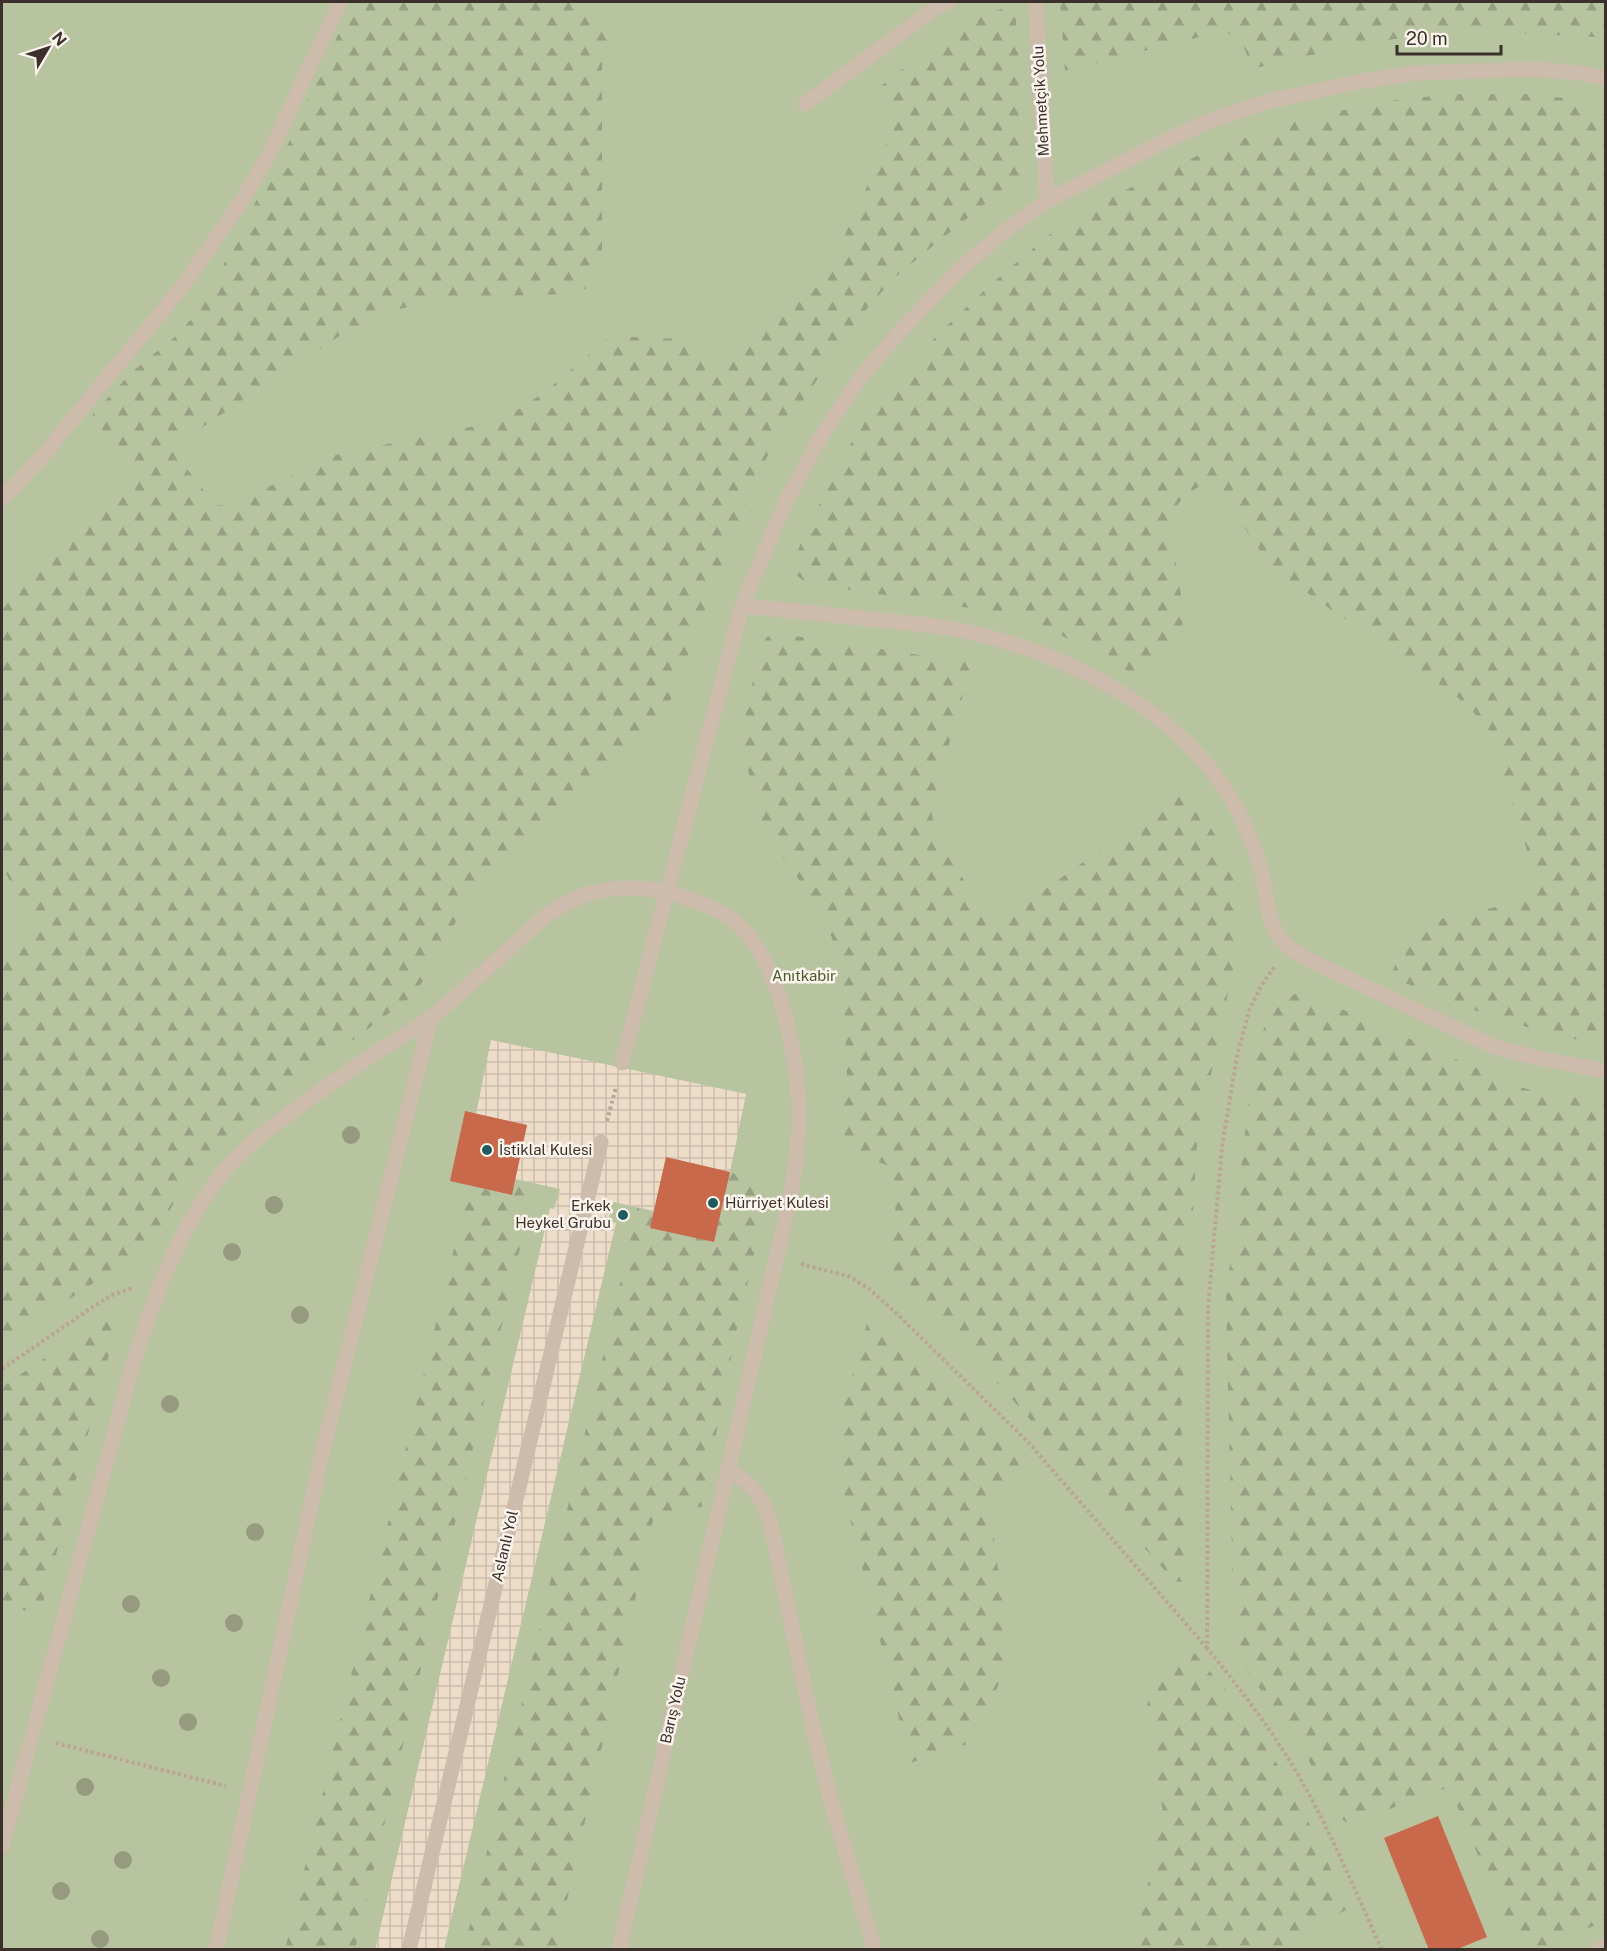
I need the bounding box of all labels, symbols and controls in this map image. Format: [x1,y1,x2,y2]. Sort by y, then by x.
north arrow [18,18,78,78]
scale bar [1397,18,1500,56]
text: N [48,28,71,50]
text: 20 m [1406,28,1448,49]
street label: Mehmetçik Yolu [1029,45,1052,157]
park label: Anıtkabir [772,967,836,984]
place label: İstiklal Kulesi [499,1140,592,1158]
marker: İstiklal Kulesi [480,1143,494,1157]
place label: Hürriyet Kulesi [725,1194,829,1211]
marker: Hürriyet Kulesi [706,1196,720,1210]
place label: Erkek Heykel Grubu [515,1197,611,1231]
marker: Erkek Heykel Grubu [616,1208,630,1222]
street label: Aslanlı Yol [488,1509,521,1583]
street label: Barış Yolu [657,1675,689,1745]

